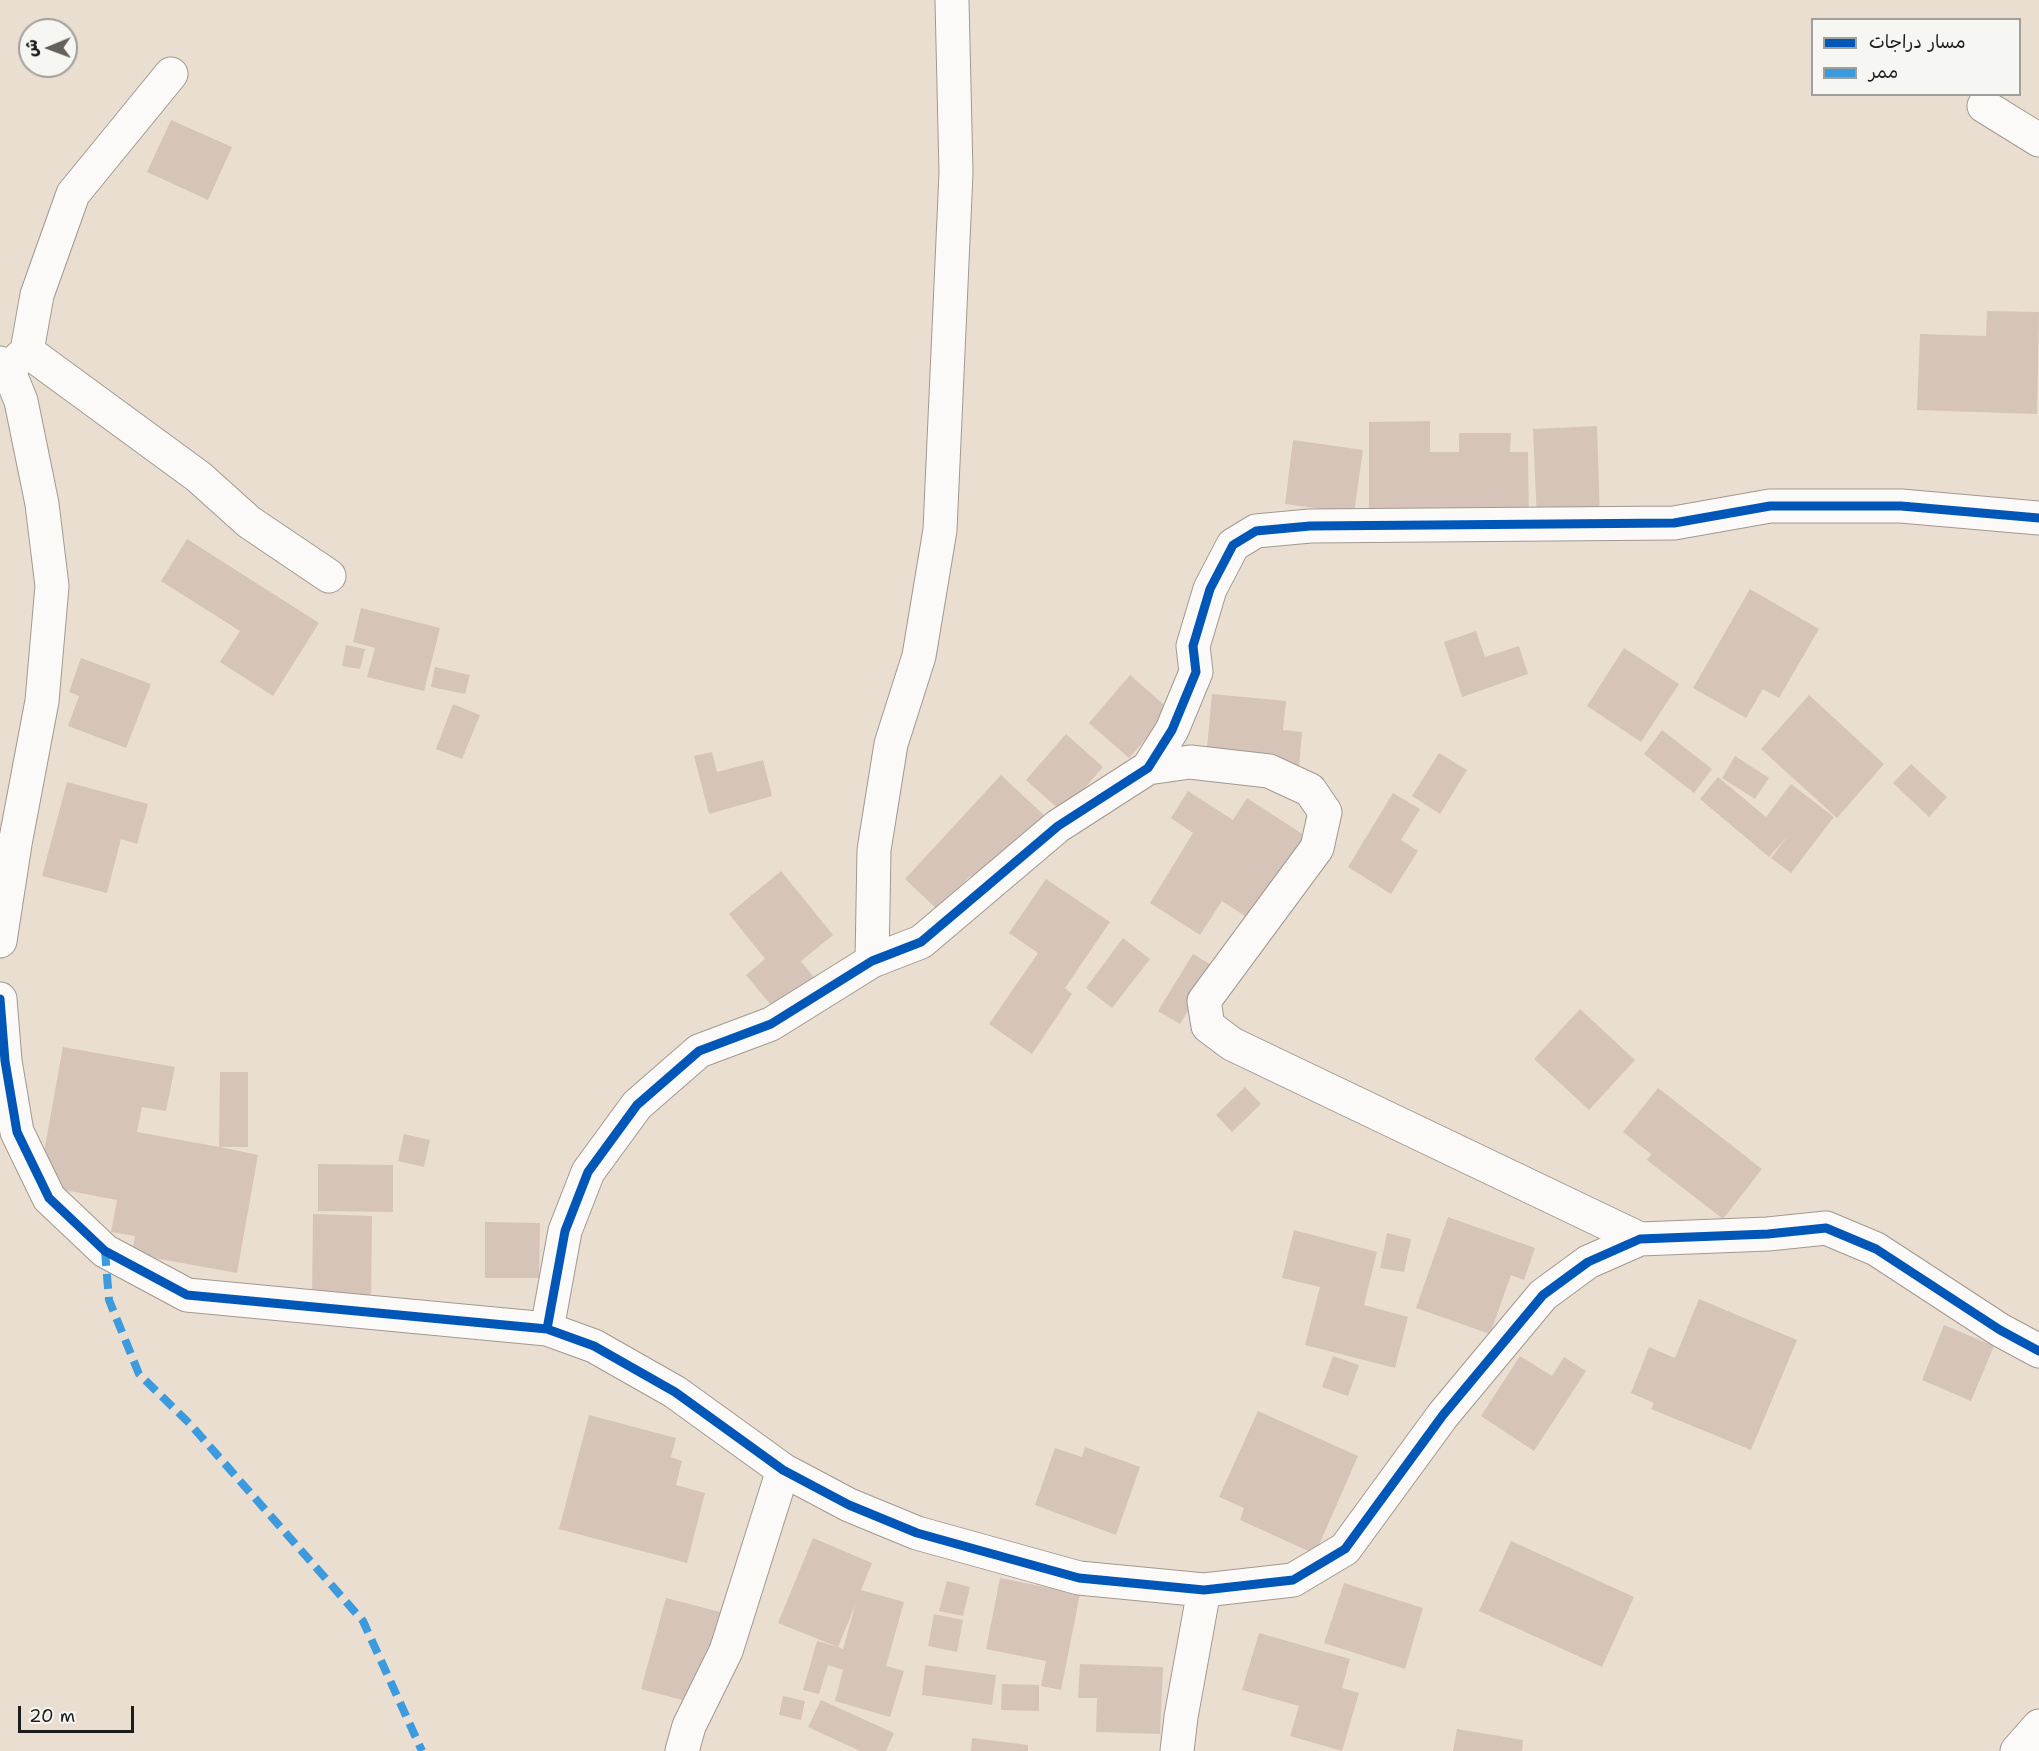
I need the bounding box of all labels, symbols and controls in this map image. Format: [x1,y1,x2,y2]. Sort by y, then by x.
north arrow [18,18,78,78]
legend [1811,18,2021,96]
text: مسار دراجات [1869,30,1966,54]
text: ش [21,39,42,57]
text: ممر [1869,60,1898,84]
scale bar [21,1694,136,1732]
text: 20 m [29,1704,75,1728]

